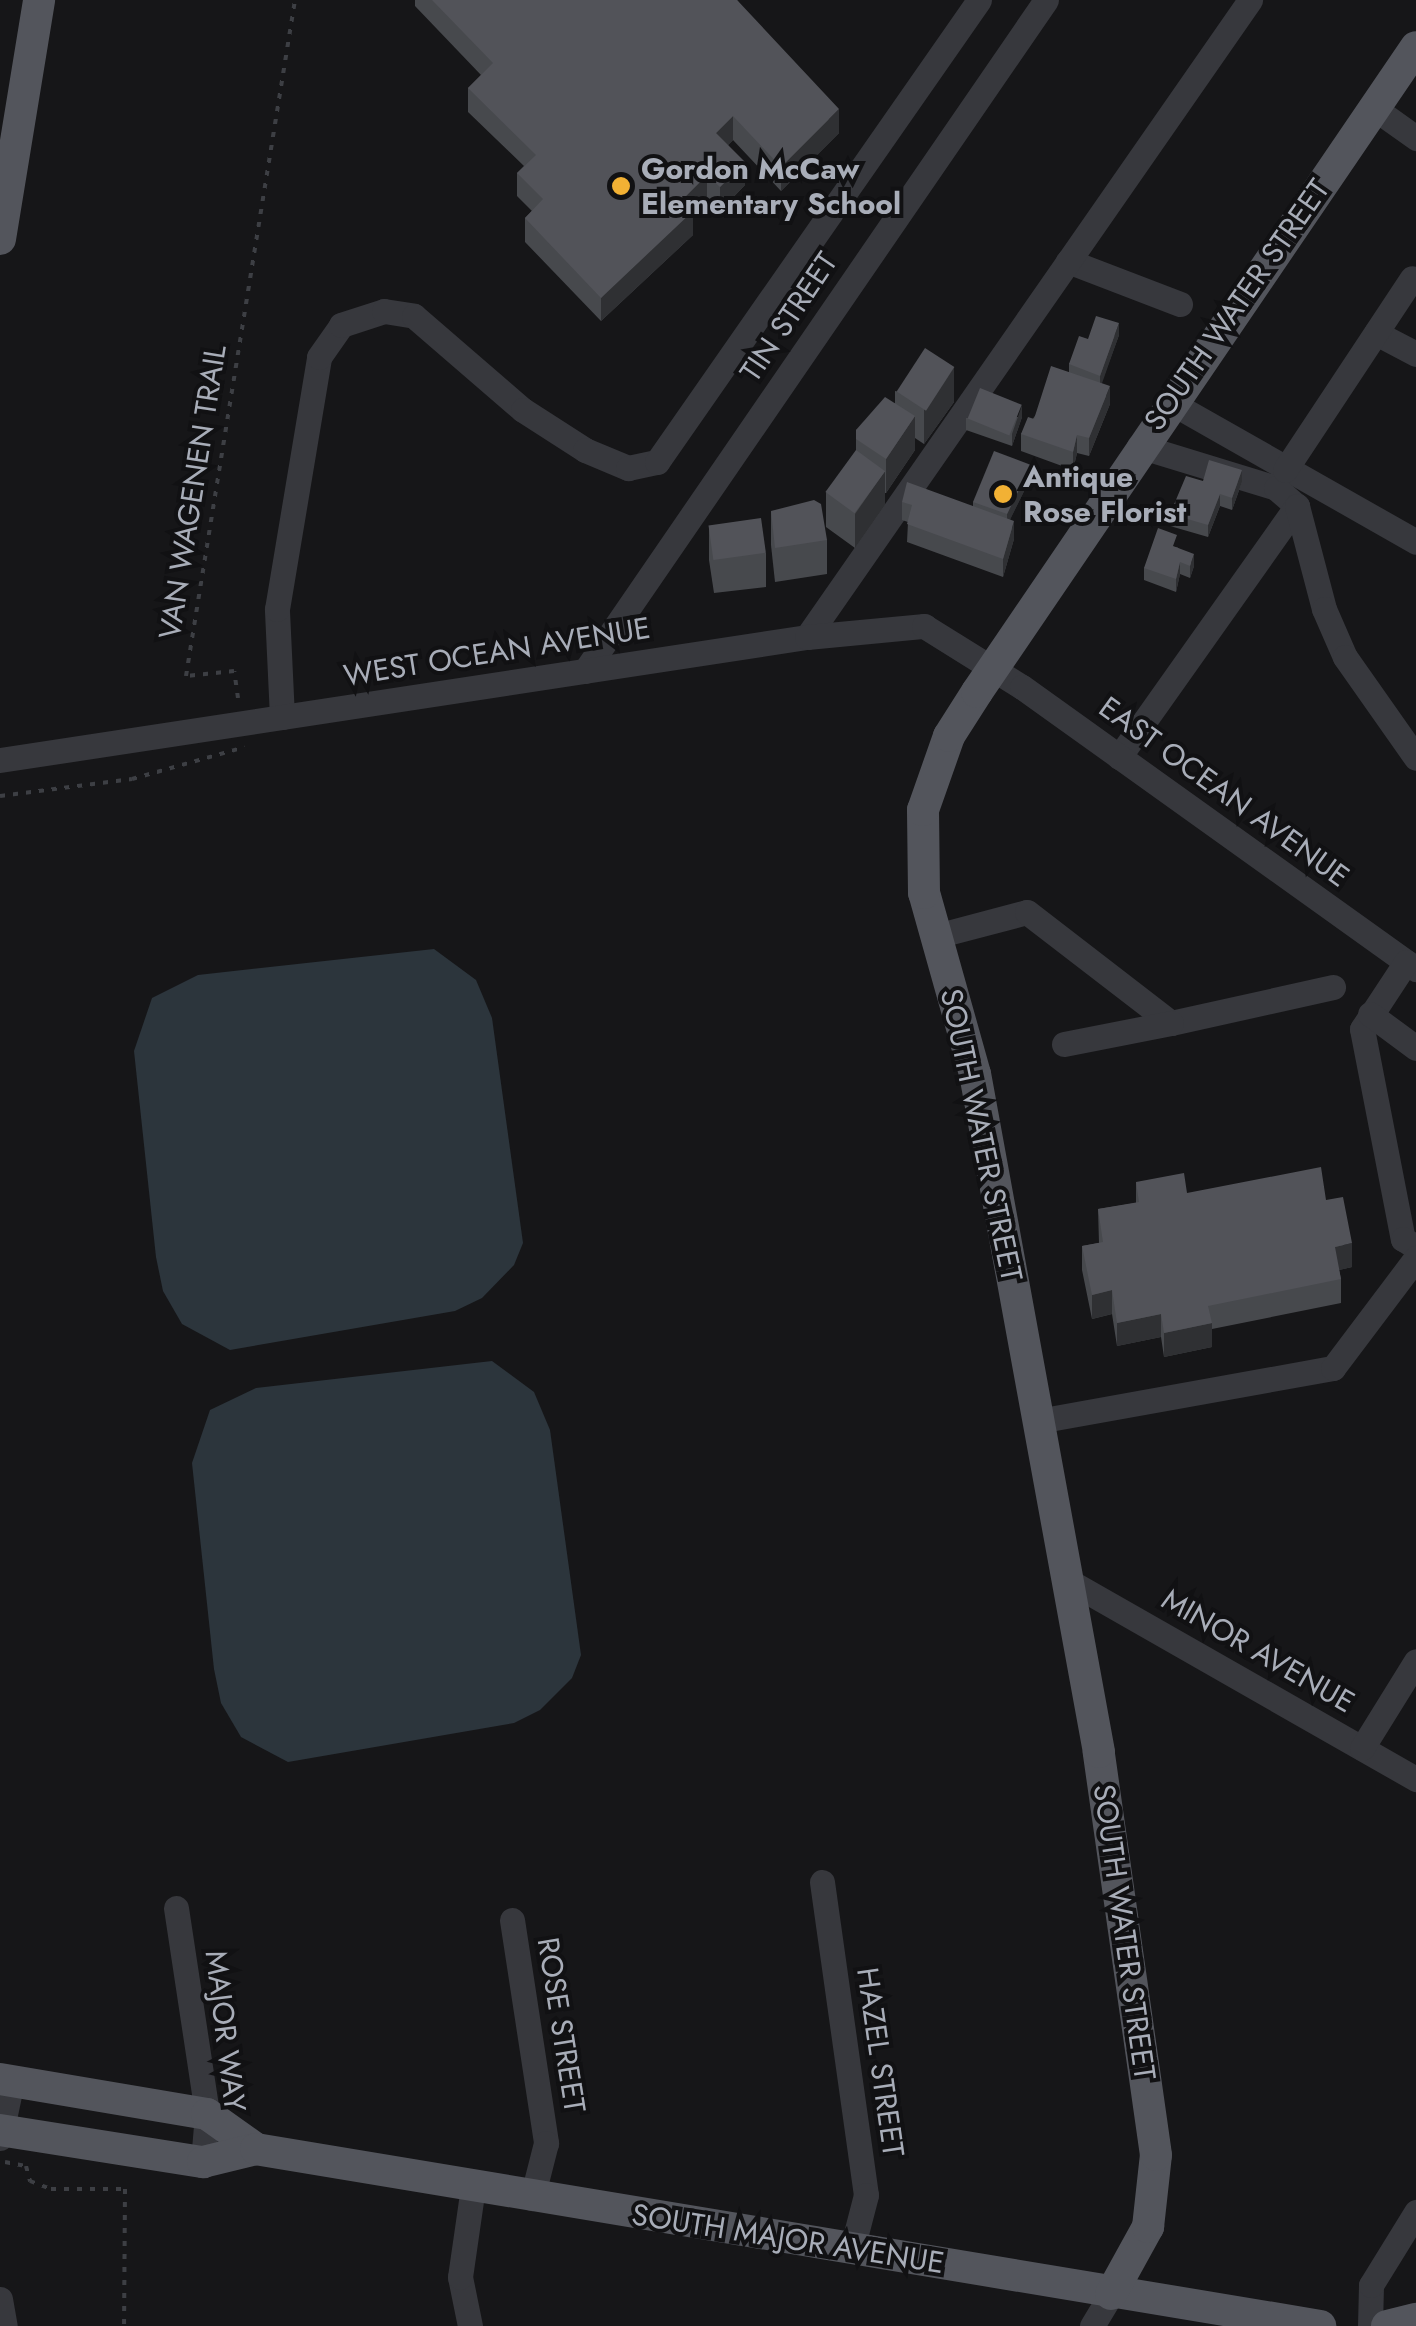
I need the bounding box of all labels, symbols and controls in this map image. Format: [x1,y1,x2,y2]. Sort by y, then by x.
place label: Gordon McCaw Elementary School [641,151,901,222]
street label: SOUTH WATER STREET [1137,173,1337,437]
marker: Gordon McCaw Elementary School [610,175,632,197]
street label: TIN STREET [733,246,845,388]
street label: VAN WAGENEN TRAIL [152,342,234,642]
place label: Antique Rose Florist [1023,459,1186,530]
marker: Antique Rose Florist [992,483,1014,505]
street label: WEST OCEAN AVENUE [341,610,653,694]
street label: EAST OCEAN AVENUE [1092,689,1356,895]
street label: SOUTH WATER STREET [932,985,1030,1285]
street label: MINOR AVENUE [1155,1581,1361,1721]
street label: SOUTH WATER STREET [1085,1782,1163,2082]
street label: ROSE STREET [529,1935,593,2115]
street label: MAJOR WAY [197,1948,253,2114]
street label: HAZEL STREET [849,1965,911,2159]
street label: SOUTH MAJOR AVENUE [629,2197,947,2281]

